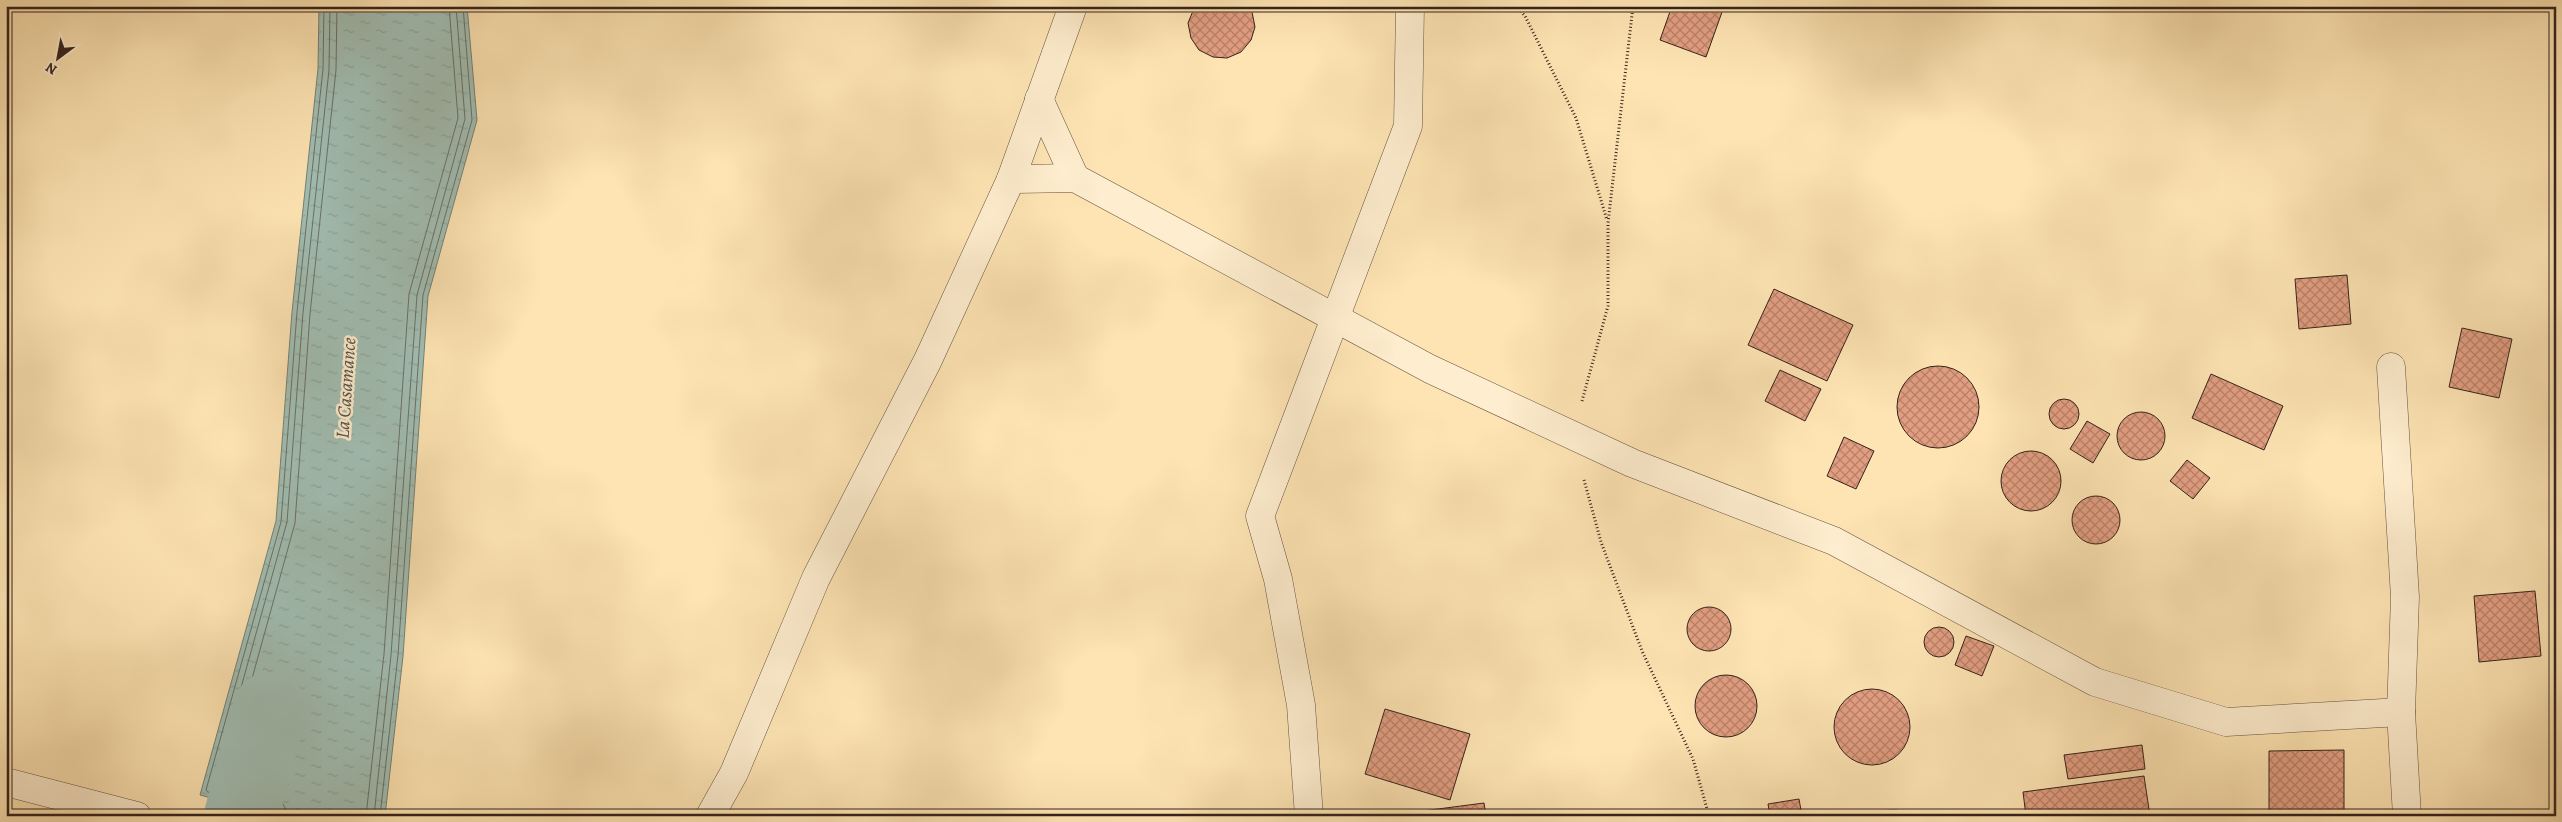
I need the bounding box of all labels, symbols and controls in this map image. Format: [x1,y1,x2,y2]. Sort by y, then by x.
north arrow [32,32,82,82]
text: N [42,58,61,79]
water label: La Casamance [329,336,363,440]

